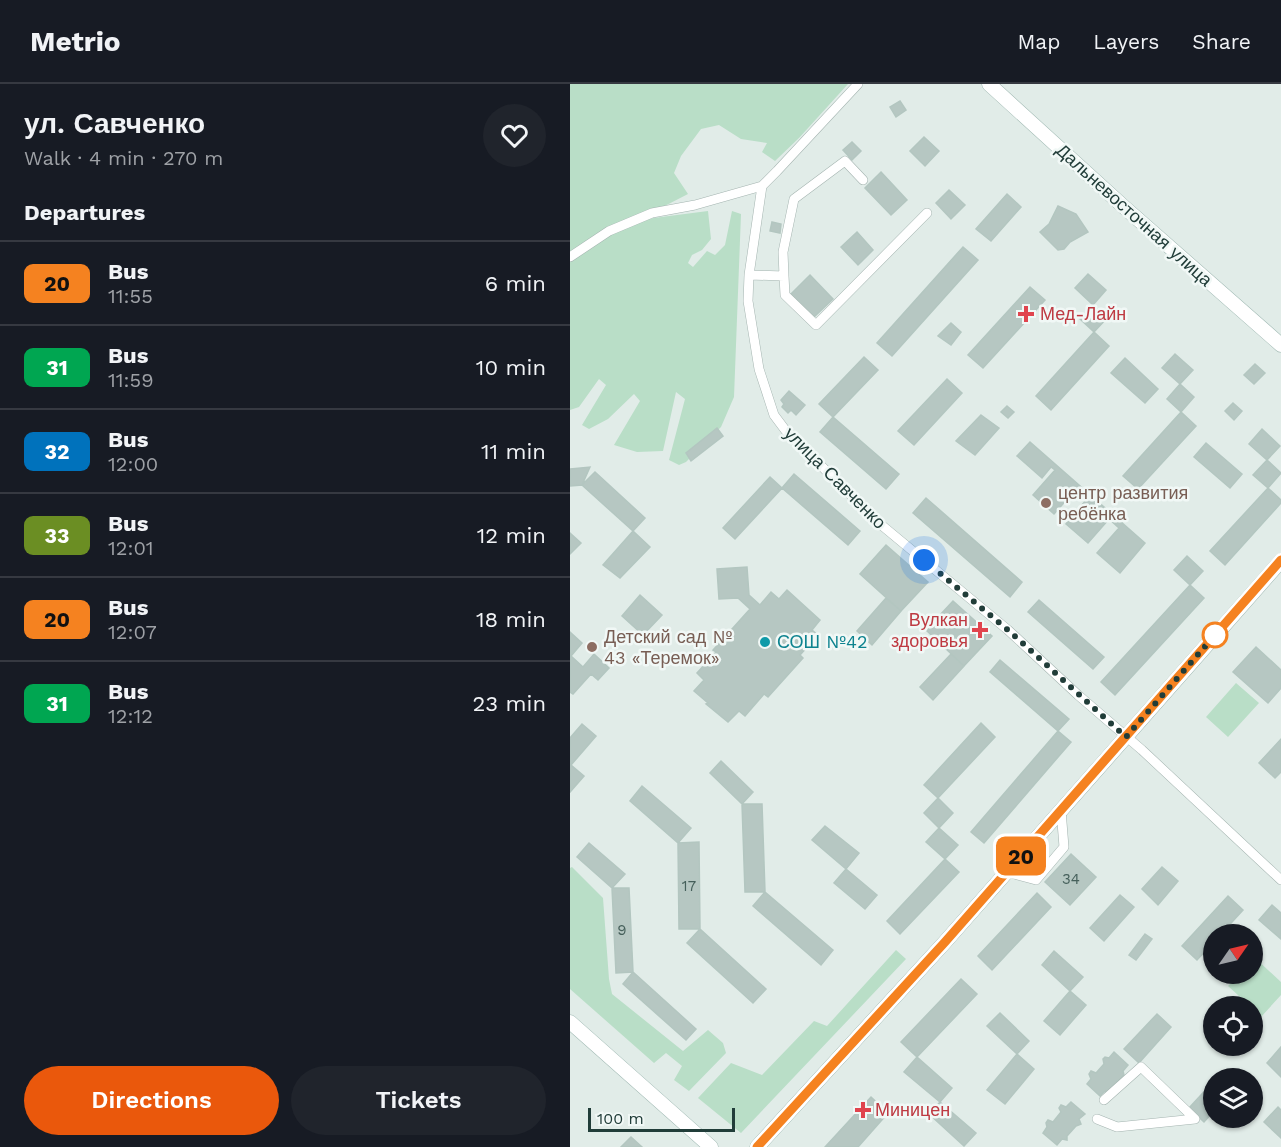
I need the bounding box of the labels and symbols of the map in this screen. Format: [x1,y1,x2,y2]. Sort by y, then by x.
street label: Дальневосточная улица [1052,139,1217,291]
place label: Мед-Лайн [1040,303,1126,324]
marker: Мед-Лайн [1017,305,1035,323]
street label: улица Савченко [780,422,891,533]
place label: центр развития ребёнка [1058,482,1188,524]
marker: центр развития ребёнка [1039,496,1053,510]
your location [909,545,939,575]
place label: Вулкан здоровья [891,609,968,651]
unlabelled marker [1202,622,1228,648]
marker: Вулкан здоровья [973,623,987,637]
place label: Детский сад № 43 «Теремок» [604,626,732,668]
place label: СОШ №42 [777,631,867,652]
marker: СОШ №42 [758,635,772,649]
marker: Детский сад № 43 «Теремок» [585,640,599,654]
line badge: 20 [994,836,1048,876]
house number: 34 [1062,870,1080,888]
house number: 17 [682,877,696,895]
house number: 9 [617,921,627,939]
north arrow [1203,924,1263,984]
place label: Миницен [875,1099,950,1120]
marker: Миницен [856,1103,870,1117]
scale bar [588,1105,735,1132]

